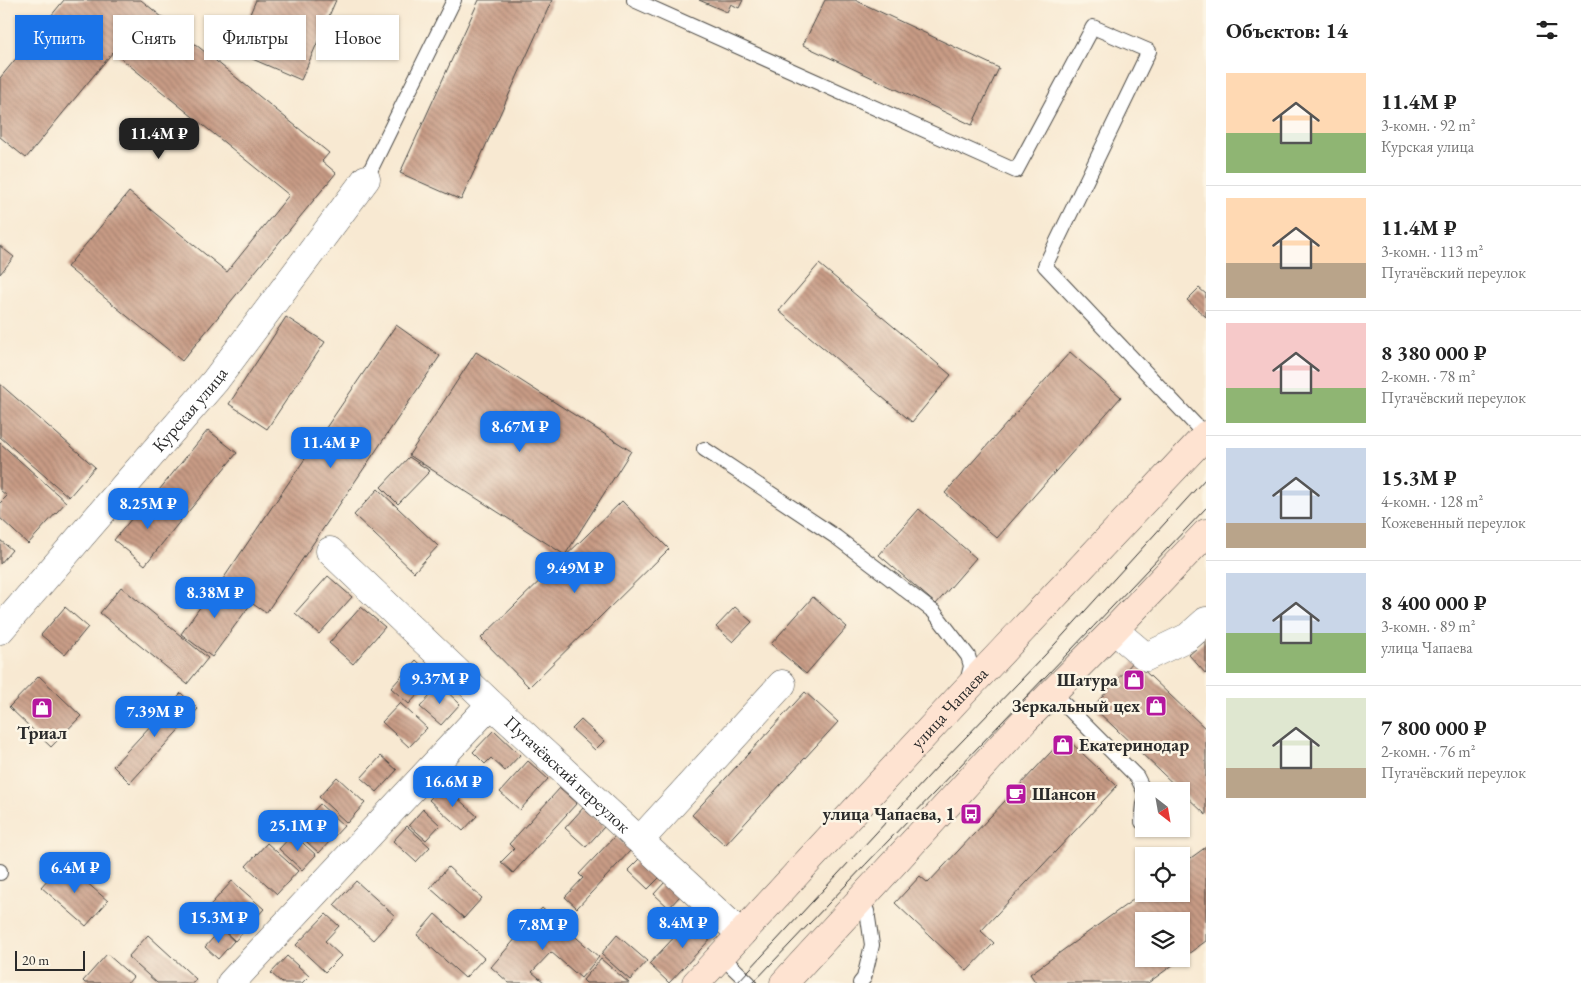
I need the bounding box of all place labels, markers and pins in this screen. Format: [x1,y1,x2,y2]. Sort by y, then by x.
pin: 11.4M ₽ [113,118,205,160]
pin: 8.67M ₽ [474,410,566,453]
pin: 11.4M ₽ [285,426,377,469]
pin: 8.25M ₽ [102,488,194,530]
pin: 9.49M ₽ [529,552,621,594]
pin: 8.38M ₽ [169,576,261,619]
pin: 9.37M ₽ [394,662,486,705]
place label: Шатура [1057,668,1118,691]
shop icon: Шатура [1122,668,1146,692]
place label: Зеркальный цех [1012,694,1140,717]
shop icon: Зеркальный цех [1144,694,1168,718]
shop icon: Триал [30,696,54,720]
pin: 7.39M ₽ [109,696,201,738]
place label: Триал [17,721,67,744]
shop icon: Екатеринодар [1051,733,1075,757]
place label: Екатеринодар [1079,733,1189,756]
pin: 16.6M ₽ [407,766,499,808]
cafe icon: Шансон [1004,782,1028,806]
place label: Шансон [1032,782,1097,805]
place label: улица Чапаева, 1 [823,802,955,825]
bus stop icon: улица Чапаева, 1 [959,802,983,826]
pin: 25.1M ₽ [252,810,344,852]
pin: 6.4M ₽ [34,852,116,894]
pin: 15.3M ₽ [173,902,265,944]
pin: 8.4M ₽ [642,906,724,949]
pin: 7.8M ₽ [502,908,584,951]

